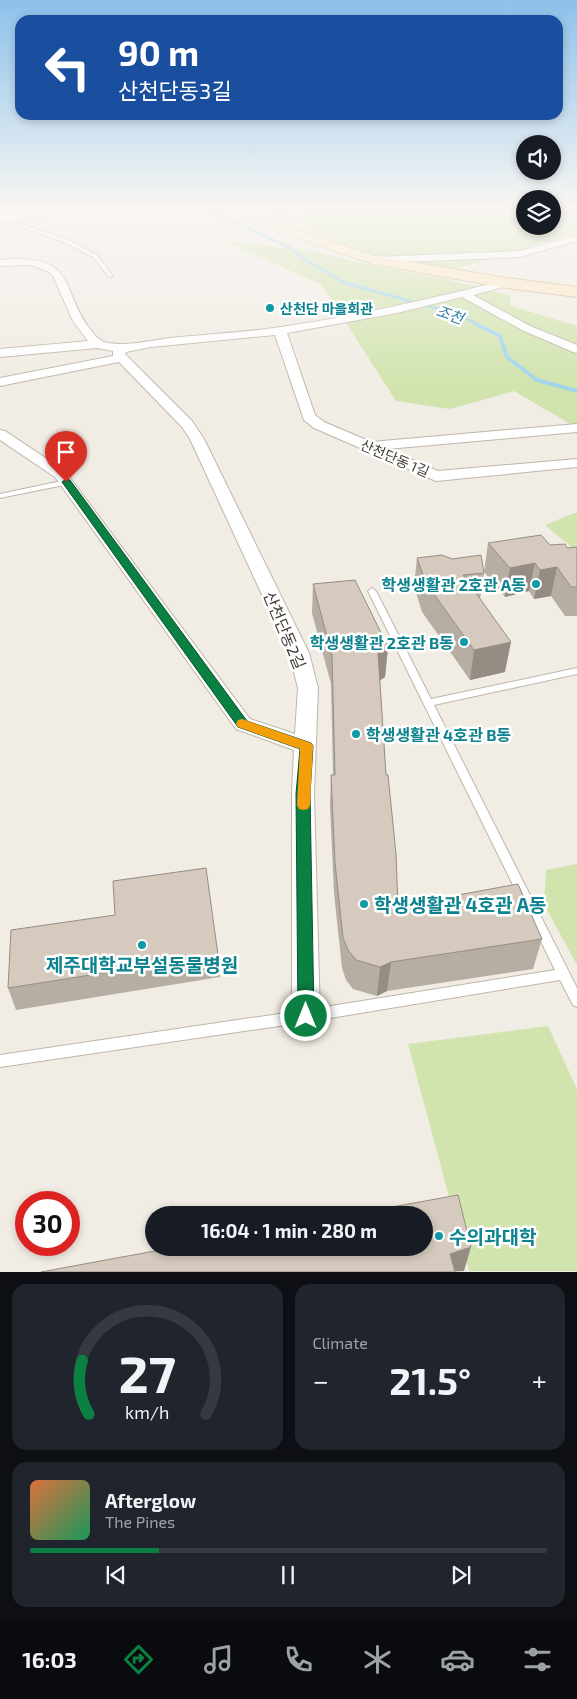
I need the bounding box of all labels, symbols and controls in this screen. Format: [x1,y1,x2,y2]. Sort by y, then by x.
text: 90 m [118,31,199,73]
icon: left [35,35,100,100]
text: 산천단동3길 [118,77,231,103]
map controls [516,135,561,235]
button: sound [516,135,561,180]
button: layers [516,190,561,235]
place label: 산천단 마을회관 [280,300,373,317]
water label: 조천 [434,301,468,328]
marker: 산천단 마을회관 [264,302,276,314]
pin [45,431,87,482]
street label: 산천단동 1길 [358,436,432,480]
icon: arrive [52,438,80,466]
place label: 학생생활관 2호관 A동 [382,575,526,594]
marker: 학생생활관 2호관 A동 [530,578,542,590]
street label: 산천단동2길 [260,588,310,672]
place label: 학생생활관 2호관 B동 [310,633,454,652]
marker: 학생생활관 2호관 B동 [458,636,470,648]
place label: 학생생활관 4호관 B동 [366,725,511,744]
marker: 학생생활관 4호관 B동 [350,728,362,740]
place label: 학생생활관 4호관 A동 [374,893,547,916]
marker: 학생생활관 4호관 A동 [358,898,370,910]
marker: 제주대학교부설동물병원 [136,939,148,951]
place label: 제주대학교부설동물병원 [46,953,238,976]
position arrow [279,989,331,1041]
speed limit sign: 30 [15,1191,80,1256]
text: 16:04 · 1 min · 280 m [201,1219,377,1242]
place label: 수의과대학 [449,1225,536,1248]
marker: 수의과대학 [433,1230,445,1242]
text: Climate [313,1333,368,1352]
text: 27 [118,1341,176,1403]
text: 21.5° [389,1357,471,1403]
text: − [313,1363,329,1397]
text: + [532,1363,547,1397]
text: km/h [125,1401,169,1423]
text: Afterglow [105,1489,196,1512]
text: The Pines [105,1512,175,1531]
icon: previous [102,1561,130,1589]
icon: pause [274,1561,302,1589]
icon: next [447,1561,475,1589]
icon: directions [121,1642,156,1677]
icon: music [201,1642,236,1677]
icon: phone [281,1642,316,1677]
icon: climate [360,1642,395,1677]
icon: car [440,1642,475,1677]
icon: filters [520,1642,555,1677]
text: 16:03 [22,1646,77,1672]

